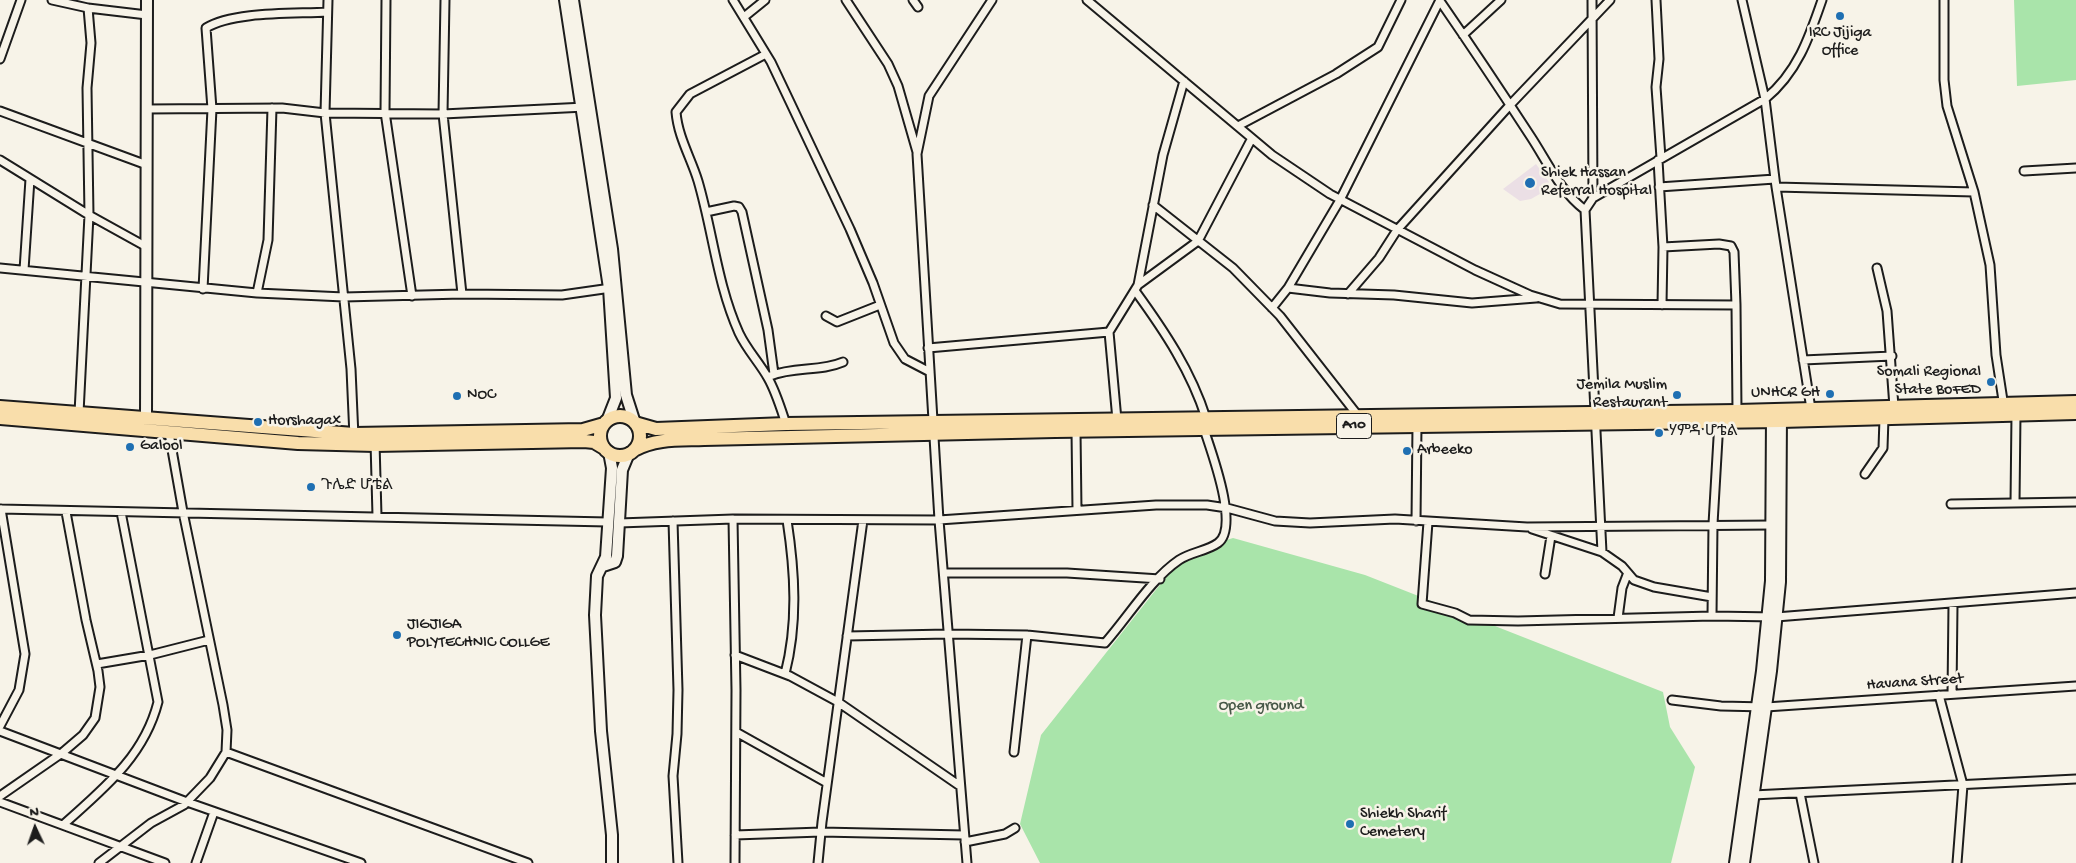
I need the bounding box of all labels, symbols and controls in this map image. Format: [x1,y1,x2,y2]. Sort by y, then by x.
marker: IRC Jijiga Office [1834,10,1846,22]
place label: IRC Jijiga Office [1809,24,1871,62]
place label: Shiek Hassan Referral Hospital [1541,164,1652,202]
marker: Shiek Hassan Referral Hospital [1523,176,1537,190]
place label: Somali Regional State BoFED [1877,363,1981,401]
place label: Jemila Muslim Restaurant [1576,376,1667,414]
marker: Somali Regional State BoFED [1985,376,1997,388]
place label: UNHCR GH [1751,384,1820,404]
place label: NOC [467,386,496,406]
marker: UNHCR GH [1824,388,1836,400]
marker: Jemila Muslim Restaurant [1671,389,1683,401]
marker: NOC [451,390,463,402]
place label: Horshagax [268,412,341,432]
road number: A10 [1336,414,1372,438]
marker: Horshagax [252,416,264,428]
place label: ሃምዳ ሆቴል [1669,423,1738,443]
marker: ሃምዳ ሆቴል [1653,427,1665,439]
place label: Galool [140,437,183,457]
marker: Galool [124,441,136,453]
place label: Arbeeko [1417,441,1472,461]
marker: Arbeeko [1401,445,1413,457]
place label: ጉሌድ ሆቴል [321,477,393,497]
marker: ጉሌድ ሆቴል [305,481,317,493]
place label: JIGJIGA POLYTECHNIC COLLGE [407,616,550,654]
marker: JIGJIGA POLYTECHNIC COLLGE [391,629,403,641]
street label: Havana Street [1866,670,1964,696]
park label: Open ground [1219,697,1303,717]
north arrow [10,803,60,853]
text: N [29,804,39,821]
place label: Shiekh Sharif Cemetery [1360,805,1446,843]
marker: Shiekh Sharif Cemetery [1344,818,1356,830]

